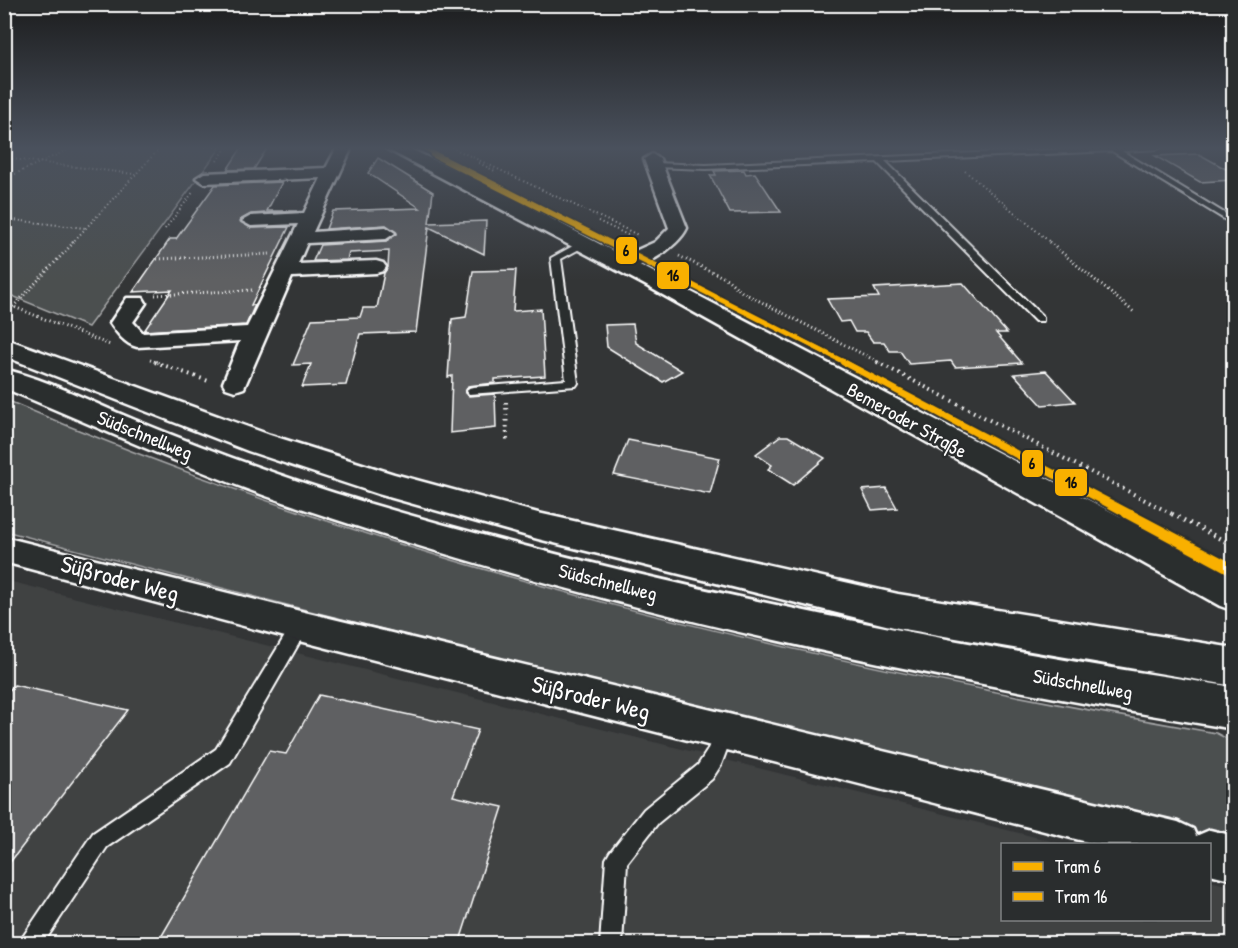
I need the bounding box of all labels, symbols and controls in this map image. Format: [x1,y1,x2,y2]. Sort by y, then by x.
line badge: 6 [615,236,638,265]
text: 6 [623,239,630,261]
line badge: 16 [656,261,690,290]
text: 16 [667,264,680,286]
street label: Bemeroder Straße [842,375,972,464]
street label: Südschnellweg [93,403,197,466]
line badge: 6 [1021,449,1044,478]
text: 6 [1029,452,1036,474]
line badge: 16 [1054,468,1088,497]
text: 16 [1065,471,1078,493]
street label: Süßroder Weg [58,547,183,609]
street label: Südschnellweg [556,556,660,607]
street label: Südschnellweg [1031,661,1135,706]
street label: Süßroder Weg [529,667,654,727]
legend [1001,843,1211,921]
text: Tram 6 [1055,854,1101,879]
text: Tram 16 [1055,884,1108,909]

